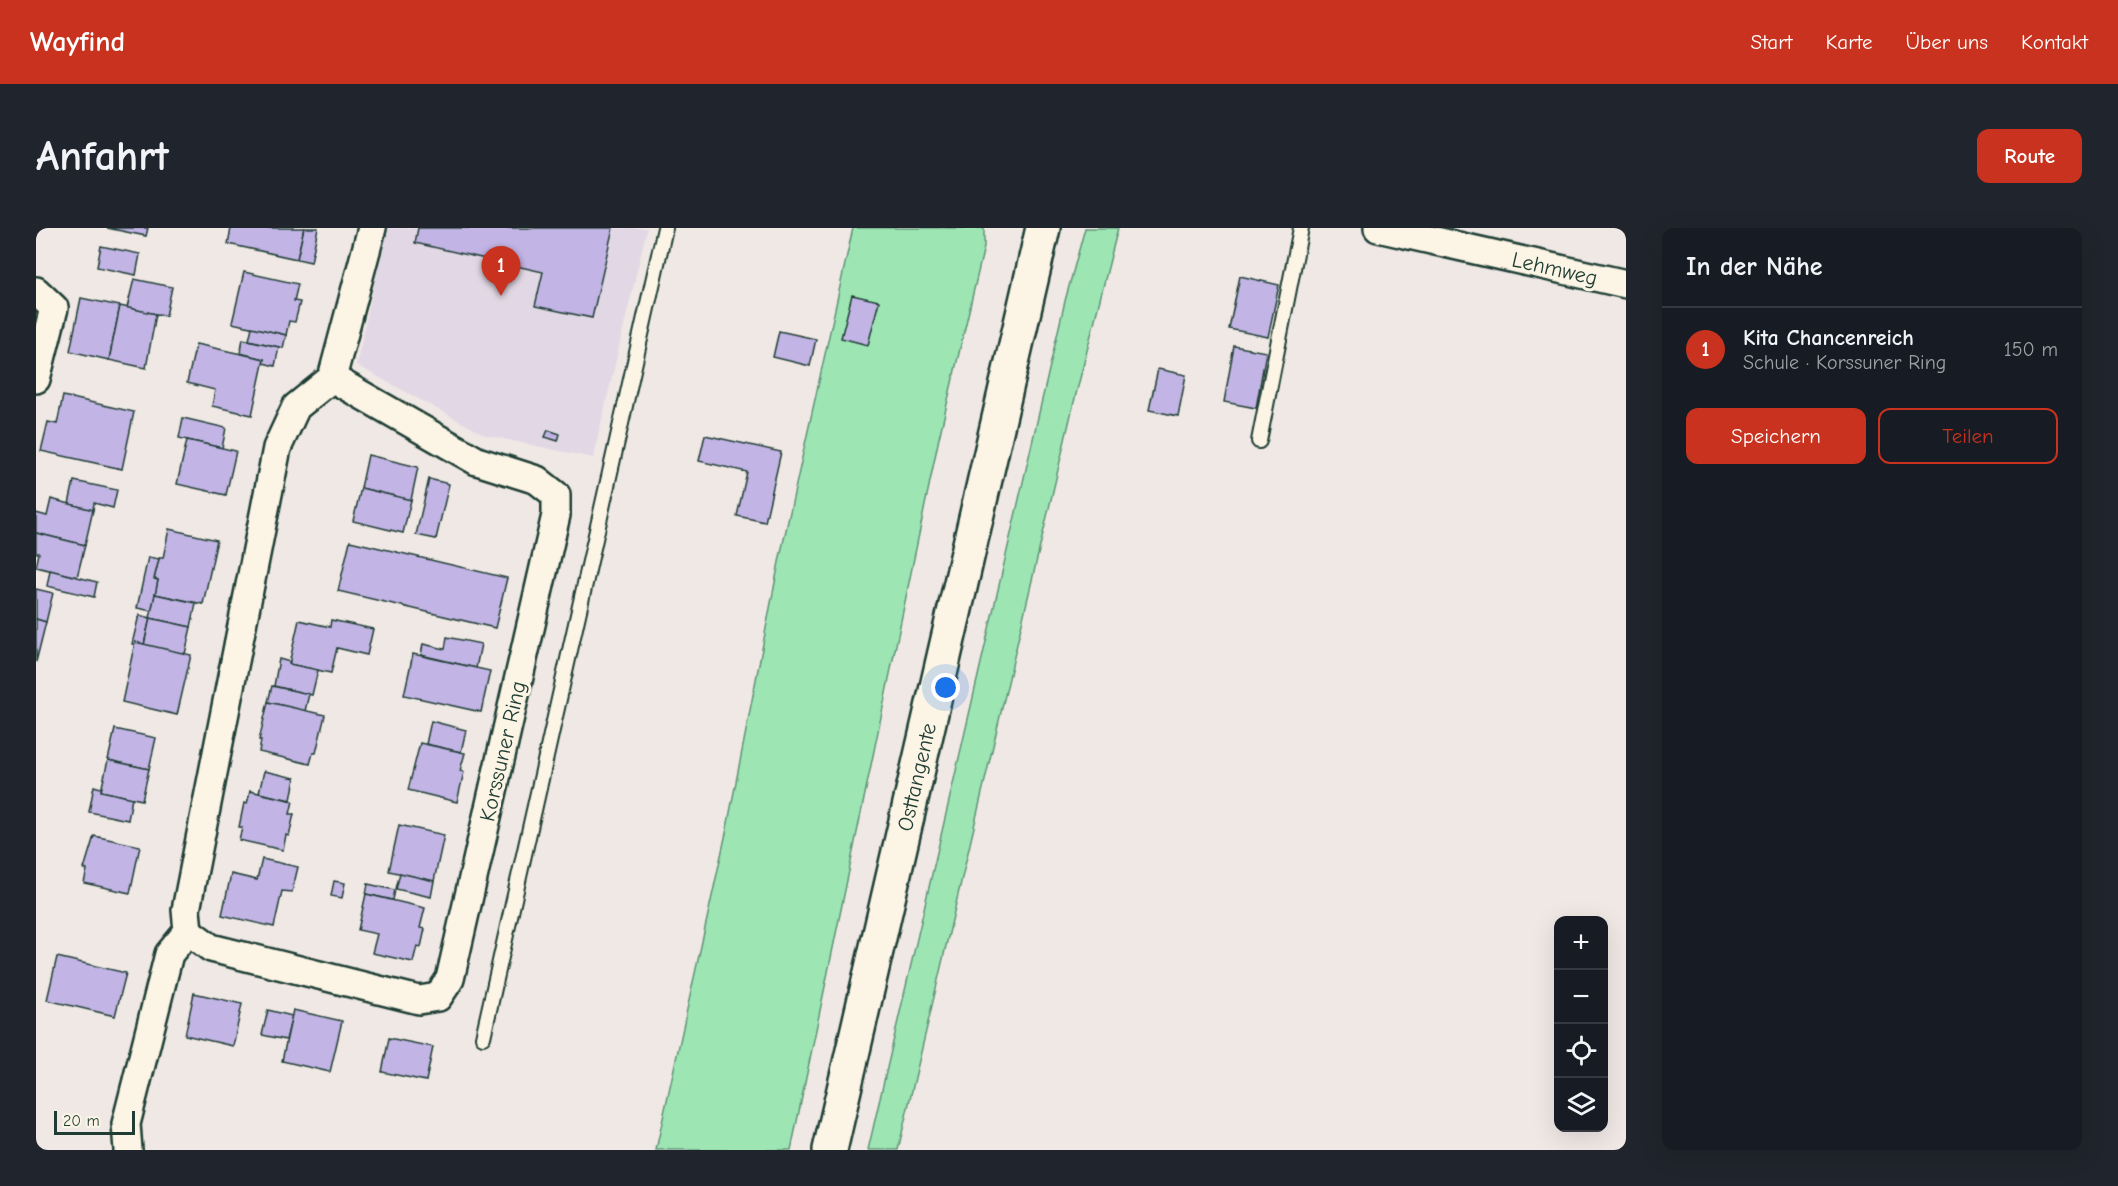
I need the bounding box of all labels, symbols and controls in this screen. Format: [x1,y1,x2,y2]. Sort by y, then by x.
text: Wayfind [30,26,125,58]
text: Start [1750,30,1793,54]
text: Karte [1826,30,1872,54]
text: Über uns [1905,30,1988,54]
text: Kontakt [2021,30,2088,54]
button: Route [1977,129,2082,183]
text: Anfahrt [36,132,169,181]
pin: 1 [482,247,520,296]
street label: Lehmweg [1509,247,1600,291]
text: In der Nähe [1686,252,1823,282]
text: Kita Chancenreich [1743,325,1914,351]
text: 1 [1702,338,1709,361]
text: 150 m [2004,338,2058,361]
text: Schule · Korssuner Ring [1743,351,1946,374]
button: Speichern [1686,408,1866,464]
button: Teilen [1878,408,2058,464]
your location [931,673,960,702]
street label: Korssuner Ring [474,678,532,824]
street label: Osttangente [892,721,942,834]
map controls [1554,916,1608,1132]
button: + [1554,916,1608,970]
button: − [1554,970,1608,1024]
button: locate [1554,1024,1608,1078]
button: layers [1554,1078,1608,1132]
scale bar [54,1108,135,1136]
text: 20 m [63,1112,100,1130]

